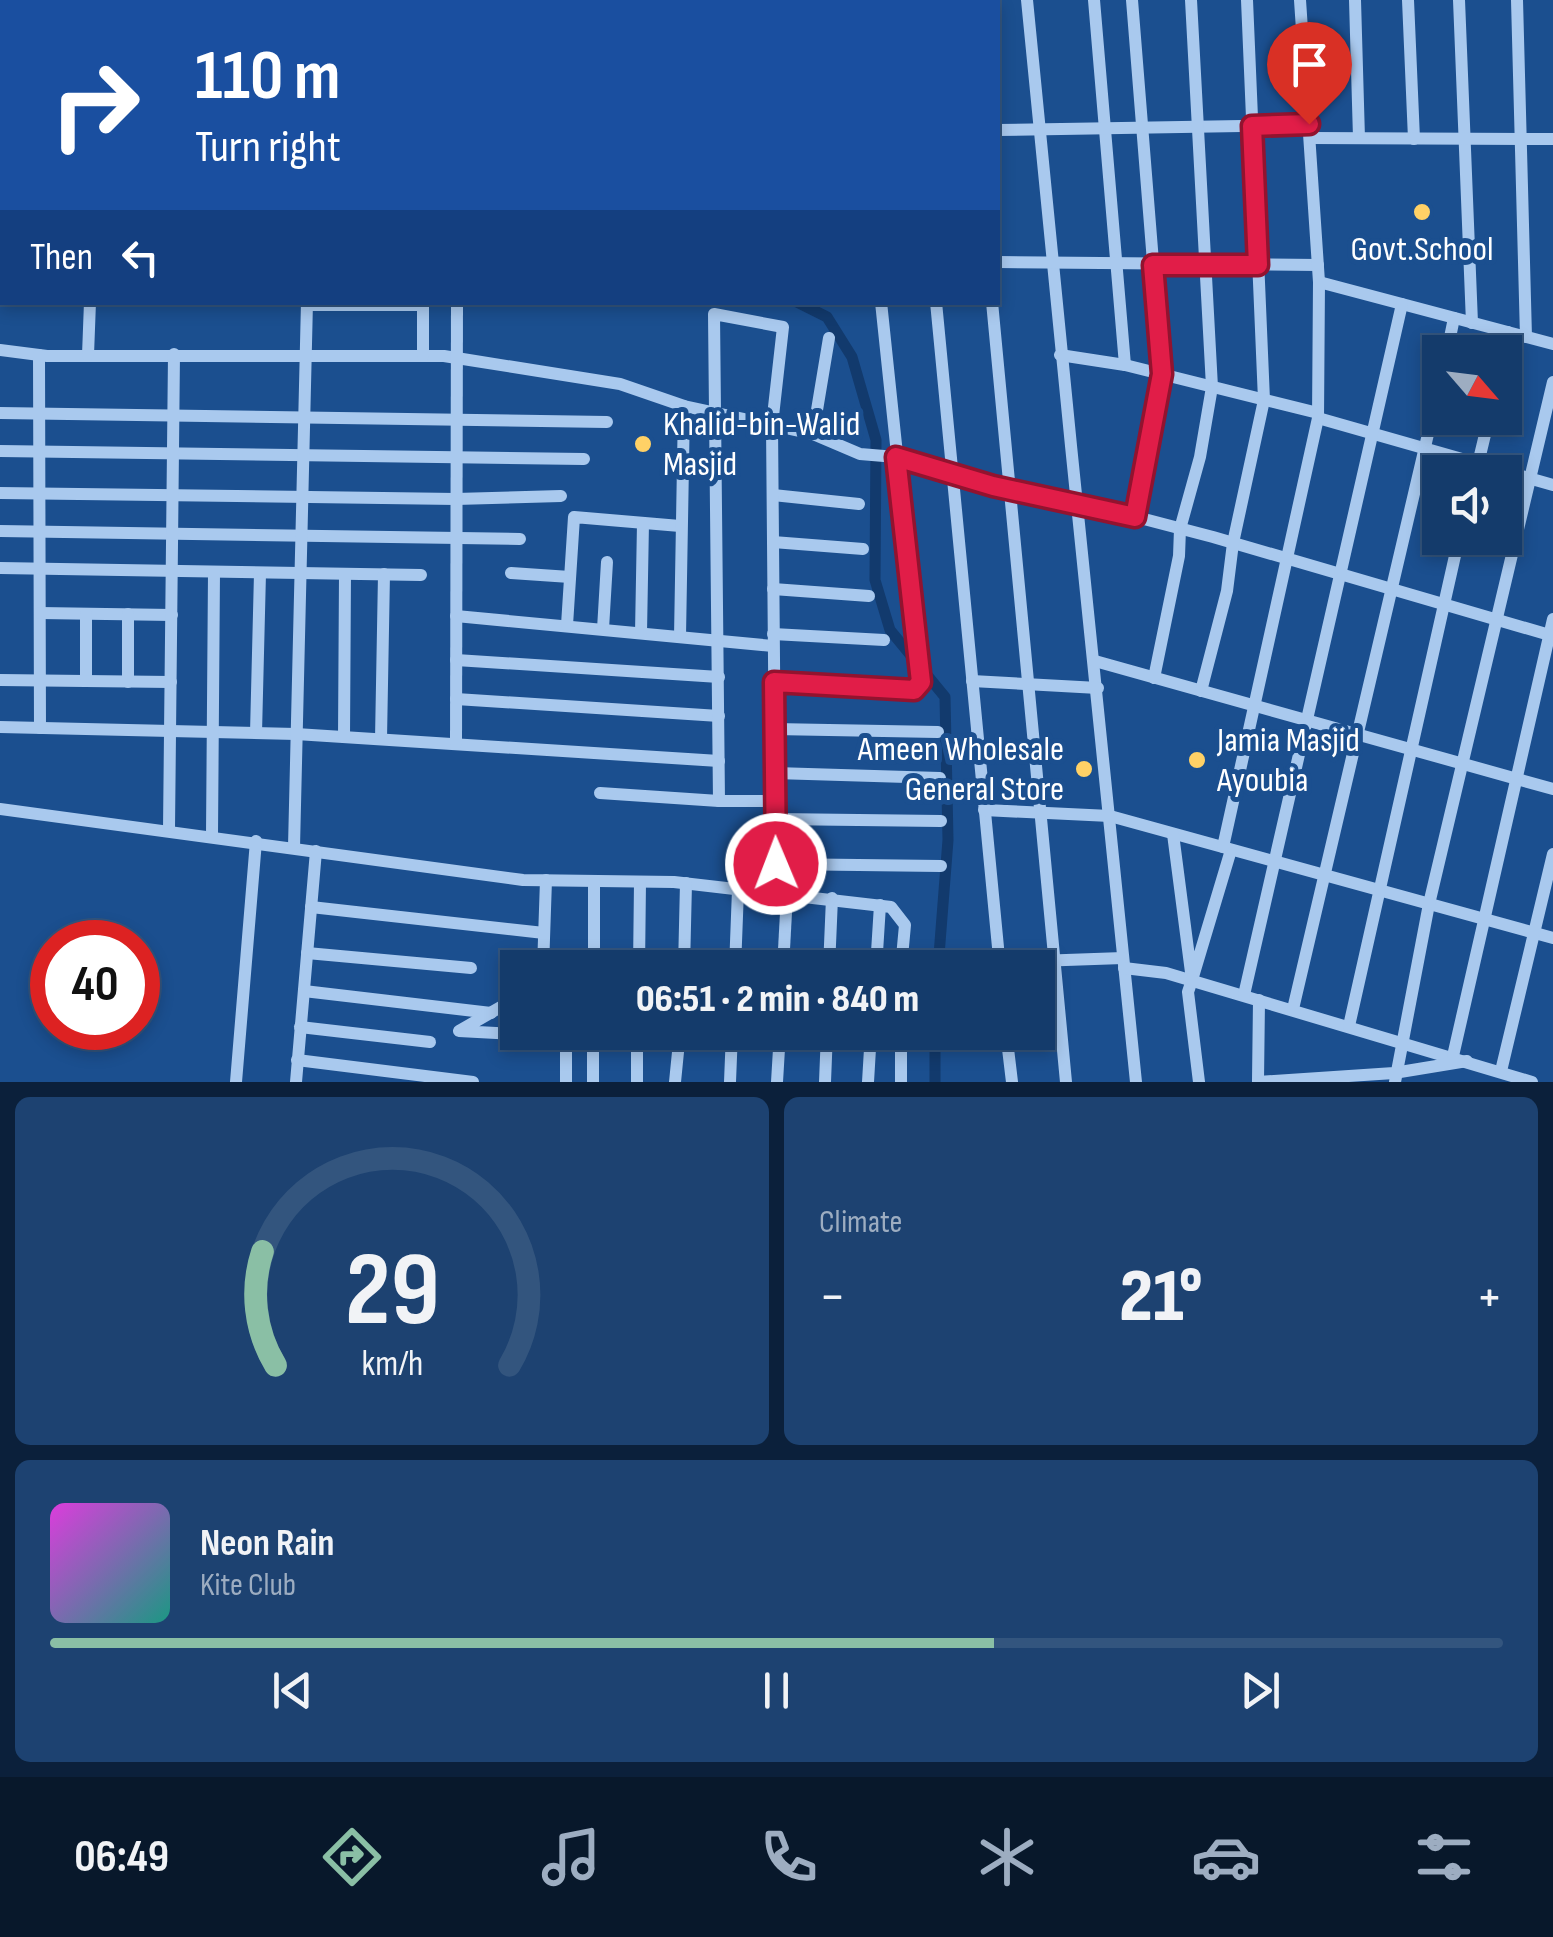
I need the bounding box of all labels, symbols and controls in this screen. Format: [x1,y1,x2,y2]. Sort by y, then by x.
pin [1267,22,1352,125]
text: 110 m [195,35,341,119]
icon: arrive [1282,37,1337,92]
icon: right [30,40,160,170]
text: Turn right [195,120,341,175]
marker: Govt.School [1411,201,1433,223]
place label: Govt.School [1351,228,1493,271]
icon: left [113,230,168,285]
text: Then [30,235,93,280]
north arrow [1422,335,1522,435]
map controls [1422,335,1522,555]
place label: Khalid-bin-Walid Masjid [663,403,860,486]
marker: Khalid-bin-Walid Masjid [632,433,654,455]
button: sound [1422,455,1522,555]
place label: Jamia Masjid Ayoubia [1216,719,1360,802]
place label: Ameen Wholesale General Store [857,728,1064,811]
marker: Jamia Masjid Ayoubia [1186,749,1208,771]
marker: Ameen Wholesale General Store [1073,758,1095,780]
position arrow [724,812,828,916]
speed limit sign: 40 [30,920,160,1050]
text: 06:51 · 2 min · 840 m [636,977,919,1022]
text: Climate [819,1203,902,1242]
text: 29 [345,1229,439,1354]
text: 21° [1119,1252,1203,1343]
text: − [819,1264,846,1331]
text: + [1476,1264,1503,1331]
text: km/h [361,1343,423,1386]
text: Neon Rain [200,1521,334,1566]
text: Kite Club [200,1566,296,1605]
icon: previous [265,1663,320,1718]
icon: pause [749,1663,804,1718]
icon: next [1233,1663,1288,1718]
icon: directions [317,1822,387,1892]
icon: music [536,1822,606,1892]
icon: phone [754,1822,824,1892]
icon: climate [972,1822,1042,1892]
icon: car [1191,1822,1261,1892]
icon: filters [1409,1822,1479,1892]
text: 06:49 [74,1830,169,1885]

